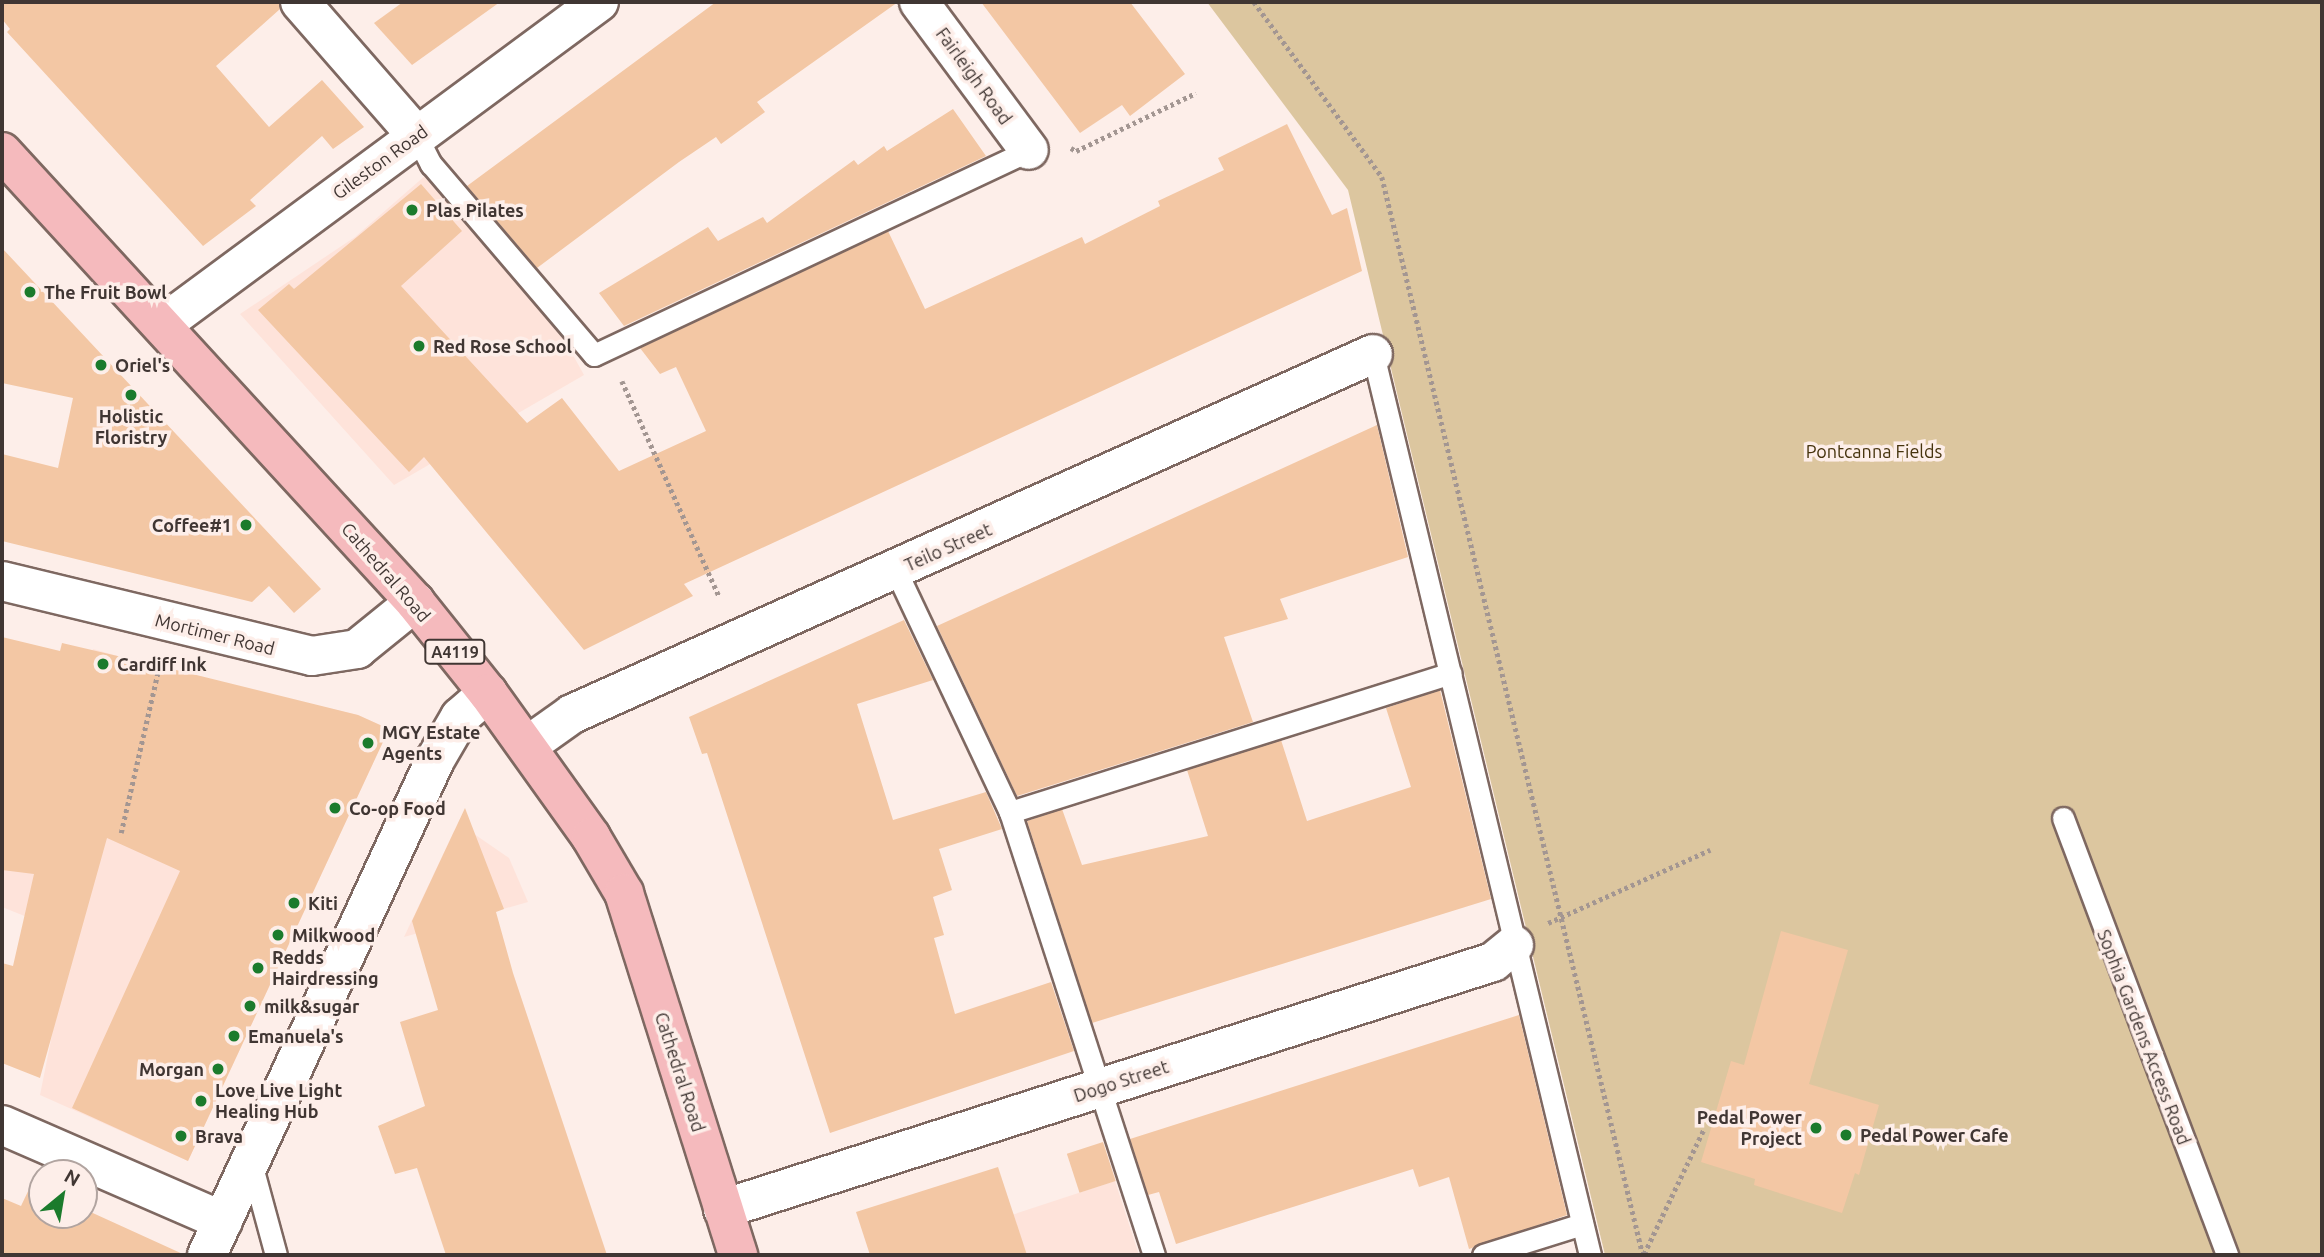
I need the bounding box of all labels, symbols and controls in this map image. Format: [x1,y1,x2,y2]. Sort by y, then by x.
street label: Fairleigh Road [932,23,1016,129]
street label: Gileston Road [328,120,432,204]
place label: Plas Pilates [426,199,524,221]
marker: Plas Pilates [404,202,420,218]
place label: The Fruit Bowl [44,281,167,303]
marker: The Fruit Bowl [22,284,38,300]
place label: Red Rose School [433,335,572,357]
marker: Red Rose School [411,338,427,354]
place label: Oriel's [115,354,170,376]
marker: Oriel's [93,357,109,373]
marker: Holistic Floristry [123,387,139,403]
place label: Holistic Floristry [95,406,167,448]
park label: Pontcanna Fields [1806,440,1942,462]
place label: Coffee#1 [152,514,232,536]
marker: Coffee#1 [238,517,254,533]
street label: Cathedral Road [337,518,435,626]
street label: Teilo Street [901,518,995,576]
street label: Mortimer Road [153,609,277,659]
road number: A4119 [424,639,486,664]
place label: Cardiff Ink [117,653,207,675]
marker: Cardiff Ink [95,656,111,672]
place label: MGY Estate Agents [382,722,480,764]
marker: MGY Estate Agents [360,735,376,751]
place label: Co-op Food [349,797,446,819]
marker: Co-op Food [327,800,343,816]
place label: Kiti [308,892,338,914]
marker: Kiti [286,895,302,911]
place label: Milkwood [292,924,375,946]
street label: Sophia Gardens Access Road [2093,926,2195,1148]
marker: Milkwood [270,927,286,943]
place label: Redds Hairdressing [272,947,379,990]
marker: Redds Hairdressing [250,960,266,976]
place label: milk&sugar [264,995,359,1017]
marker: milk&sugar [242,998,258,1014]
street label: Cathedral Road [650,1009,710,1135]
place label: Emanuela's [248,1025,344,1047]
marker: Emanuela's [226,1028,242,1044]
street label: Dogo Street [1071,1056,1171,1106]
place label: Morgan [139,1058,204,1080]
marker: Morgan [210,1061,226,1077]
place label: Love Live Light Healing Hub [215,1080,342,1122]
marker: Love Live Light Healing Hub [193,1093,209,1109]
place label: Pedal Power Project [1697,1107,1802,1150]
marker: Pedal Power Project [1808,1120,1824,1136]
place label: Pedal Power Cafe [1860,1124,2009,1146]
place label: Brava [195,1125,243,1147]
marker: Pedal Power Cafe [1838,1127,1854,1143]
marker: Brava [173,1128,189,1144]
north arrow [28,1159,98,1229]
text: N [61,1164,84,1191]

